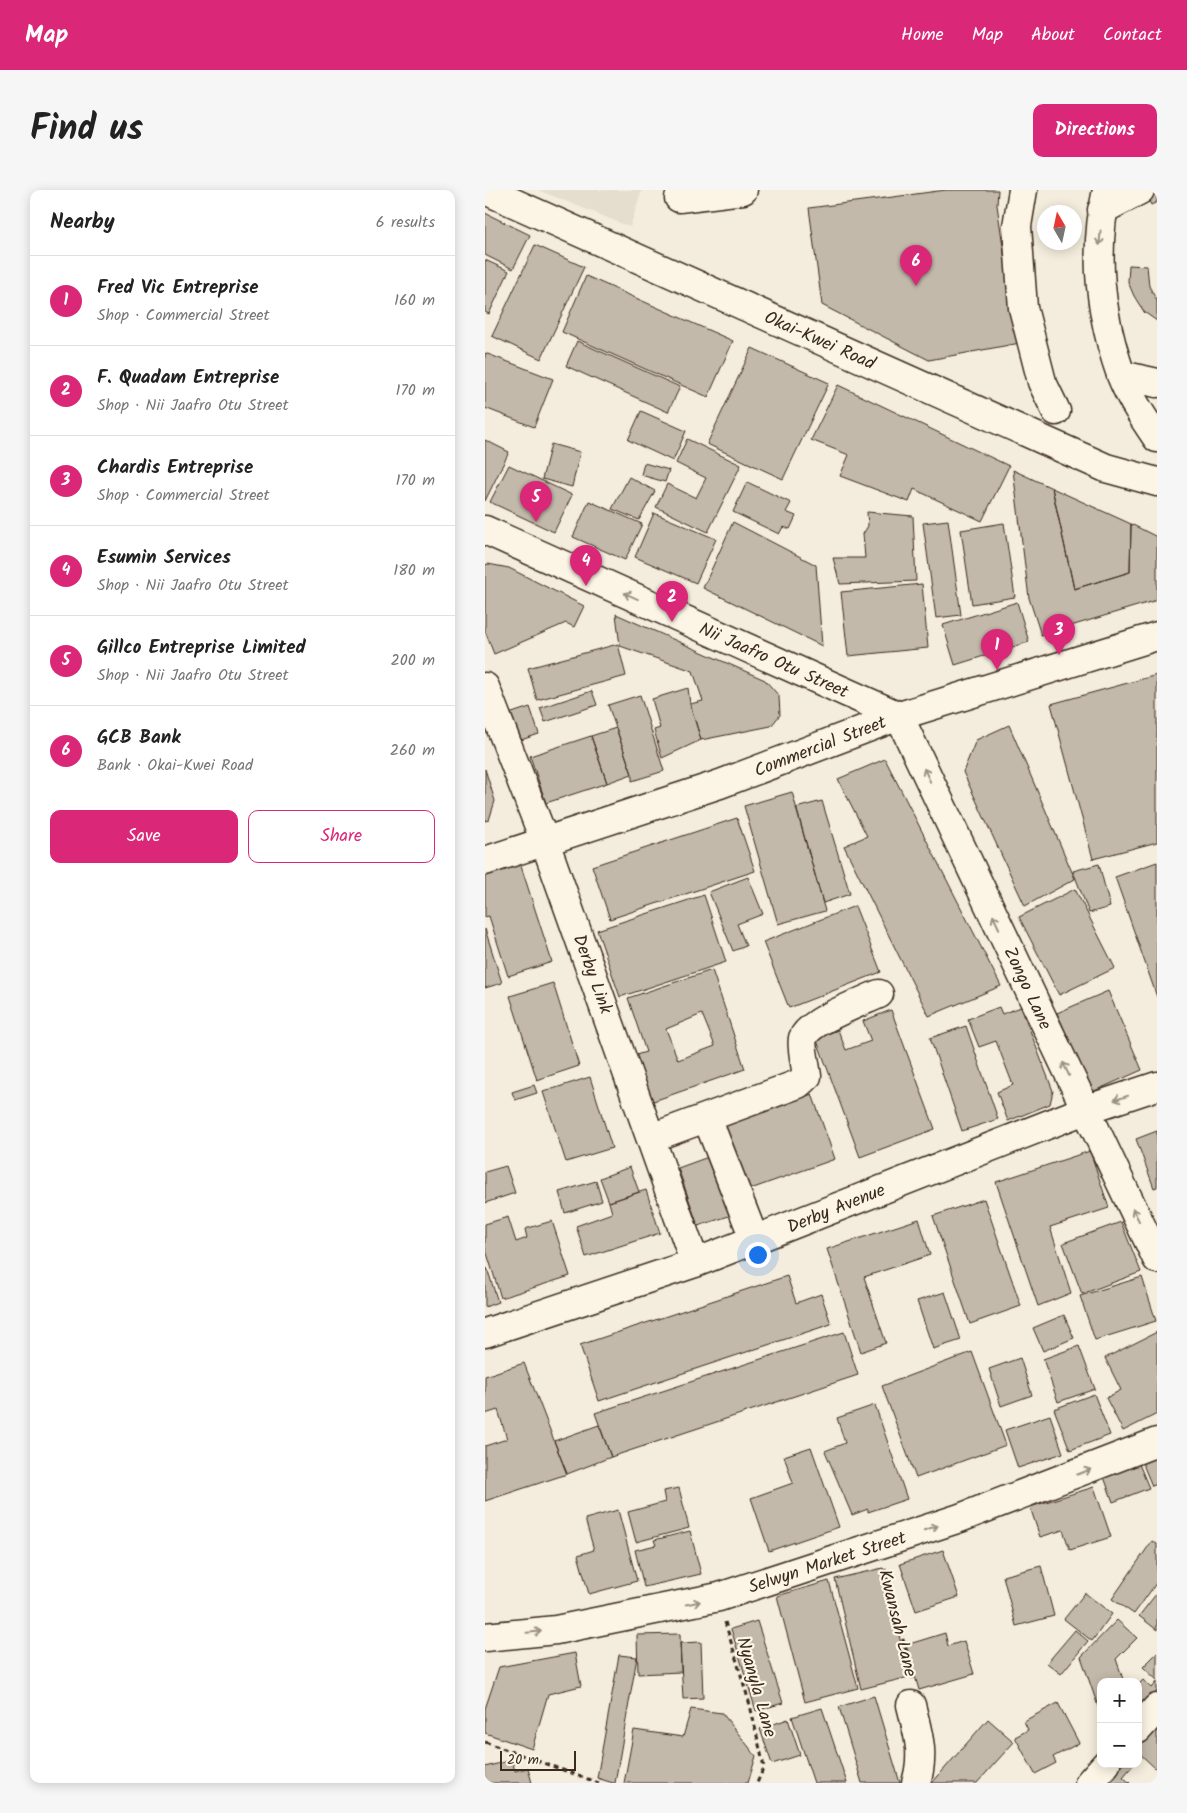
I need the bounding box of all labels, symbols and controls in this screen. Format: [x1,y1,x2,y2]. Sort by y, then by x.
text: Map [25,16,68,55]
text: Home [901,21,944,50]
text: Map [972,21,1003,50]
text: About [1031,21,1075,50]
text: Contact [1103,21,1162,50]
text: Find us [30,102,143,158]
button: Directions [1033,104,1157,157]
north arrow [1037,205,1082,250]
text: Nearby [50,206,115,239]
text: 6 results [376,210,435,235]
one-way arrow [1096,230,1105,246]
pin: 6 [900,245,932,286]
text: Fred Vic Entreprise [97,273,259,303]
text: 1 [64,288,68,313]
text: 160 m [394,288,435,313]
text: Shop · Commercial Street [97,303,270,328]
street label: Okai-Kwei Road [759,304,881,379]
text: F. Quadam Entreprise [97,363,279,393]
text: 2 [61,378,71,403]
text: 170 m [395,378,435,403]
text: Shop · Nii Jaafro Otu Street [97,393,289,418]
text: Chardis Entreprise [97,453,253,483]
text: 3 [62,468,70,493]
text: 170 m [395,468,435,493]
pin: 5 [520,481,552,522]
text: Shop · Commercial Street [97,483,270,508]
text: Esumin Services [97,543,231,573]
pin: 4 [570,545,602,586]
text: 4 [62,558,70,583]
text: 180 m [393,558,435,583]
text: Shop · Nii Jaafro Otu Street [97,573,289,598]
pin: 2 [656,581,688,622]
one-way arrow [624,590,639,600]
pin: 3 [1043,614,1075,655]
street label: Nii Jaafro Otu Street [694,615,854,708]
pin: 1 [981,629,1013,670]
text: Gillco Entreprise Limited [97,633,306,663]
text: 5 [62,648,70,673]
text: 200 m [391,648,435,673]
text: Shop · Nii Jaafro Otu Street [97,663,289,688]
street label: Commercial Street [750,708,892,786]
text: GCB Bank [97,723,181,753]
text: 6 [62,738,70,763]
text: 260 m [390,738,435,763]
text: Bank · Okai-Kwei Road [97,753,253,778]
one-way arrow [922,768,931,783]
button: Save [50,810,238,863]
button: Share [248,810,435,863]
one-way arrow [991,915,1001,930]
street label: Derby Link [564,931,620,1019]
street label: Zongo Lane [995,942,1059,1035]
one-way arrow [1060,1062,1070,1077]
one-way arrow [1114,1094,1129,1103]
street label: Derby Avenue [783,1177,890,1242]
one-way arrow [1131,1208,1140,1223]
your location [745,1242,771,1268]
one-way arrow [1076,1467,1091,1476]
one-way arrow [923,1522,939,1532]
street label: Selwyn Market Street [745,1524,911,1603]
street label: Kwansah Lane [869,1567,924,1680]
one-way arrow [685,1597,701,1607]
one-way arrow [525,1628,541,1637]
street label: Nyanyla Lane [727,1634,784,1741]
map controls [1097,1678,1142,1768]
button: + [1097,1678,1142,1723]
button: − [1097,1723,1142,1768]
scale bar [500,1748,576,1771]
text: 20 m [507,1749,539,1771]

